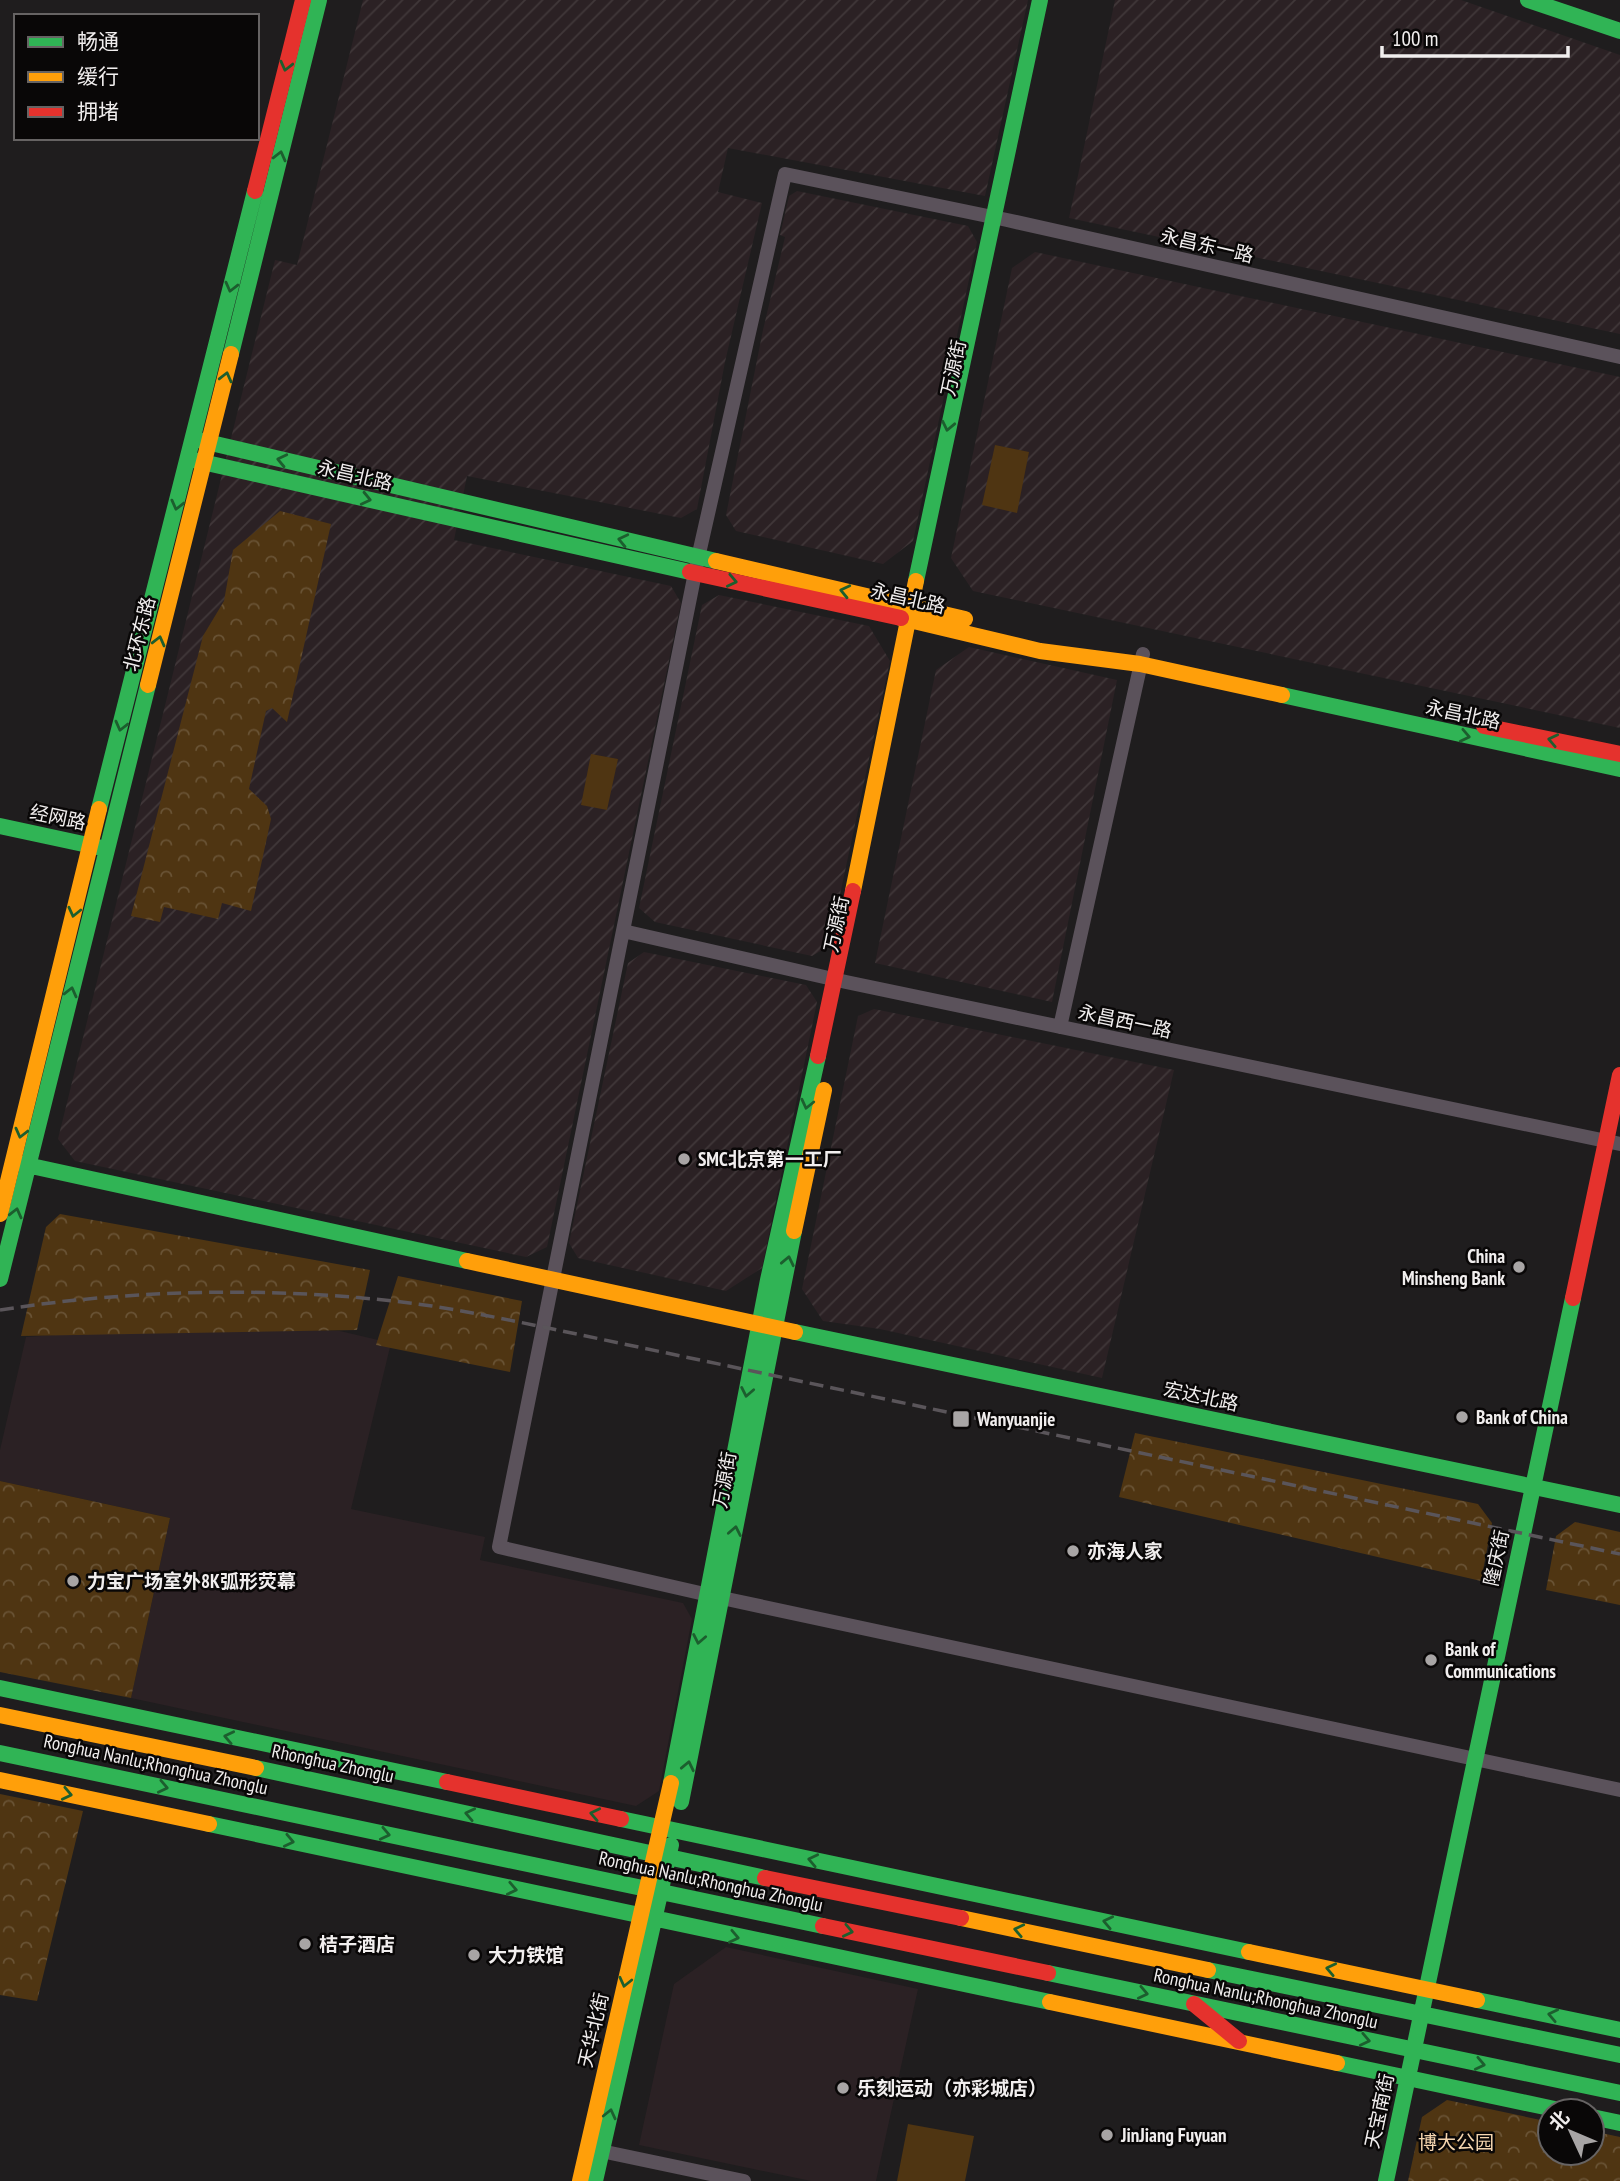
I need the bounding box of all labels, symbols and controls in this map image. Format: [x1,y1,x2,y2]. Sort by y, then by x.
legend [14,14,259,140]
scale bar [1382,14,1568,58]
text: 100 m [1392,25,1438,52]
text: 畅通 [77,28,119,55]
one-way arrow [280,60,294,72]
text: 缓行 [77,63,119,90]
text: 拥堵 [77,98,119,125]
one-way arrow [272,150,286,162]
street label: 永昌东一路 [1158,223,1256,267]
one-way arrow [225,281,239,293]
street label: 万源街 [935,338,971,398]
one-way arrow [218,371,232,383]
one-way arrow [942,420,957,432]
one-way arrow [276,454,288,468]
street label: 永昌北路 [315,455,395,495]
one-way arrow [360,491,372,505]
one-way arrow [171,499,185,511]
one-way arrow [617,534,629,548]
one-way arrow [726,573,738,588]
street label: 永昌北路 [868,578,948,618]
one-way arrow [839,584,851,599]
street label: 北环东路 [118,594,160,674]
one-way arrow [151,635,165,647]
street label: 永昌北路 [1423,694,1503,734]
one-way arrow [115,720,129,732]
one-way arrow [1459,727,1471,742]
one-way arrow [1547,734,1559,749]
street label: 经网路 [28,799,88,835]
street label: 万源街 [818,894,854,954]
one-way arrow [68,906,82,918]
one-way arrow [63,986,77,998]
street label: 永昌西一路 [1076,999,1174,1043]
one-way arrow [801,1098,816,1110]
one-way arrow [15,1127,29,1139]
place label: SMC北京第一工厂 [698,1147,842,1171]
marker: SMC北京第一工厂 [676,1151,692,1167]
one-way arrow [8,1207,22,1219]
place label: China Minsheng Bank [1402,1244,1505,1290]
one-way arrow [779,1255,794,1267]
marker: China Minsheng Bank [1511,1259,1527,1275]
street label: 宏达北路 [1161,1376,1241,1416]
one-way arrow [740,1386,755,1398]
place label: Bank of China [1476,1405,1568,1429]
place label: Wanyuanjie [976,1407,1055,1431]
marker: Wanyuanjie [951,1409,971,1429]
marker: Bank of China [1454,1409,1470,1425]
street label: 万源街 [707,1450,741,1510]
one-way arrow [727,1525,742,1537]
street label: 隆庆街 [1478,1528,1514,1588]
place label: 亦海人家 [1087,1539,1163,1563]
marker: 亦海人家 [1065,1543,1081,1559]
place label: 力宝广场室外8K弧形荧幕 [87,1569,296,1593]
marker: 力宝广场室外8K弧形荧幕 [65,1573,81,1589]
one-way arrow [692,1633,707,1645]
place label: Bank of Communications [1445,1637,1556,1683]
marker: Bank of Communications [1423,1652,1439,1668]
street label: Ronghua Nanlu;Rhonghua Zhonglu [42,1728,270,1800]
one-way arrow [223,1730,235,1745]
street label: Rhonghua Zhonglu [270,1738,396,1788]
one-way arrow [680,1760,695,1772]
one-way arrow [157,1779,169,1794]
one-way arrow [61,1786,73,1801]
one-way arrow [464,1808,476,1823]
one-way arrow [589,1808,601,1822]
one-way arrow [379,1826,391,1841]
one-way arrow [283,1833,295,1848]
street label: Ronghua Nanlu;Rhonghua Zhonglu [597,1845,825,1917]
one-way arrow [807,1854,819,1869]
one-way arrow [506,1880,518,1895]
one-way arrow [1102,1916,1114,1931]
one-way arrow [842,1923,854,1938]
one-way arrow [1013,1923,1025,1938]
one-way arrow [728,1928,740,1943]
place label: 桔子酒店 [319,1932,395,1956]
marker: 桔子酒店 [297,1936,313,1952]
place label: 大力铁馆 [488,1943,564,1967]
marker: 大力铁馆 [466,1947,482,1963]
street label: Ronghua Nanlu;Rhonghua Zhonglu [1152,1962,1380,2034]
one-way arrow [1325,1962,1337,1977]
one-way arrow [619,1976,633,1988]
one-way arrow [1137,1985,1149,2000]
street label: 天华北街 [573,1990,613,2070]
one-way arrow [1547,2009,1559,2024]
one-way arrow [1359,2031,1371,2046]
one-way arrow [1474,2056,1486,2070]
street label: 天宝南街 [1359,2071,1399,2151]
place label: 乐刻运动（亦彩城店） [857,2076,1047,2100]
marker: 乐刻运动（亦彩城店） [835,2080,851,2096]
north arrow [1536,2097,1606,2167]
text: 北 [1544,2105,1574,2135]
one-way arrow [601,2108,616,2120]
place label: JinJiang Fuyuan [1120,2123,1227,2147]
marker: JinJiang Fuyuan [1099,2127,1115,2143]
park label: 博大公园 [1418,2130,1494,2154]

